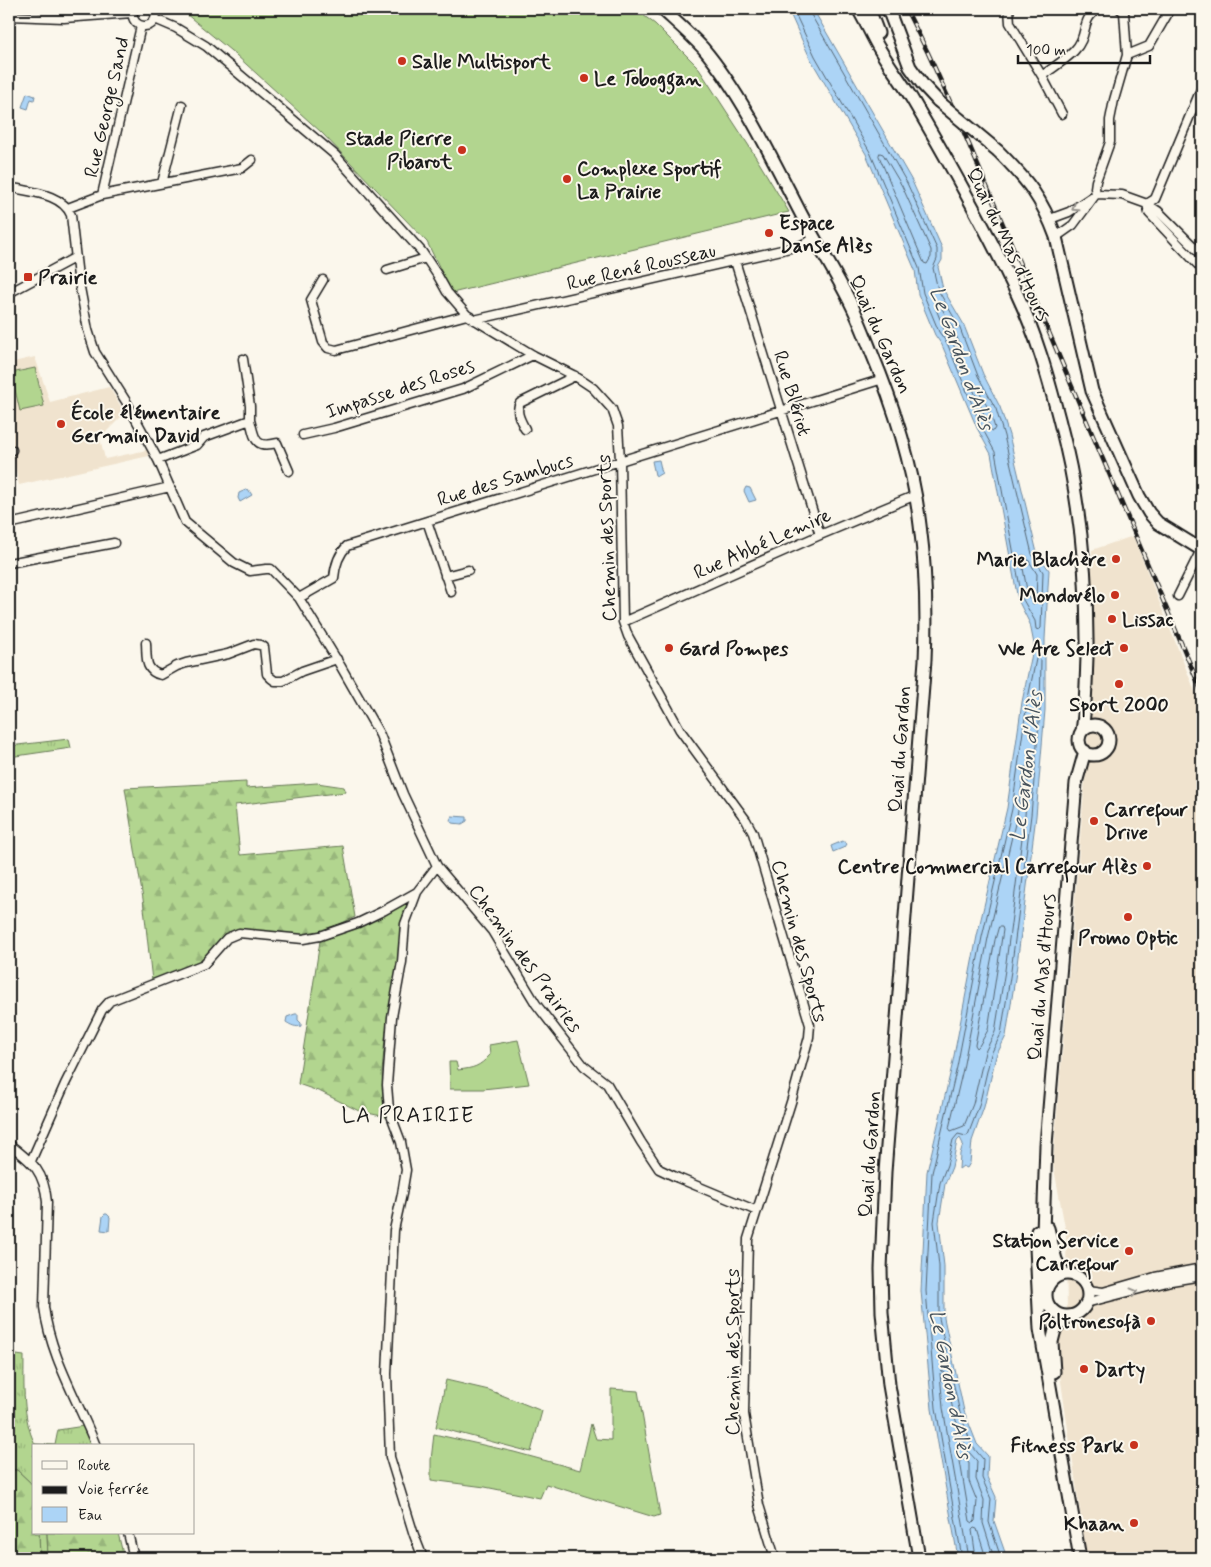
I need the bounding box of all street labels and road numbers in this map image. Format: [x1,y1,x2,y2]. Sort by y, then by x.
street label: Rue George Sand [78,34,138,181]
street label: Quai du Mas d'Hours [959,163,1057,326]
street label: Rue René Rousseau [564,237,719,298]
street label: Quai du Gardon [841,271,918,398]
street label: Rue Blériot [766,347,817,440]
street label: Impasse des Roses [323,353,478,426]
street label: Rue des Sambucs [434,447,577,514]
street label: Chemin des Sports [591,454,624,622]
street label: Rue Abbé Lemire [690,502,836,587]
street label: Quai du Gardon [883,685,918,814]
street label: Chemin des Sports [764,857,833,1026]
street label: Chemin des Prairies [462,879,588,1039]
street label: Quai du Mas d'Hours [1022,892,1063,1062]
street label: Quai du Gardon [853,1090,888,1219]
street label: Chemin des Sports [720,1268,747,1436]

